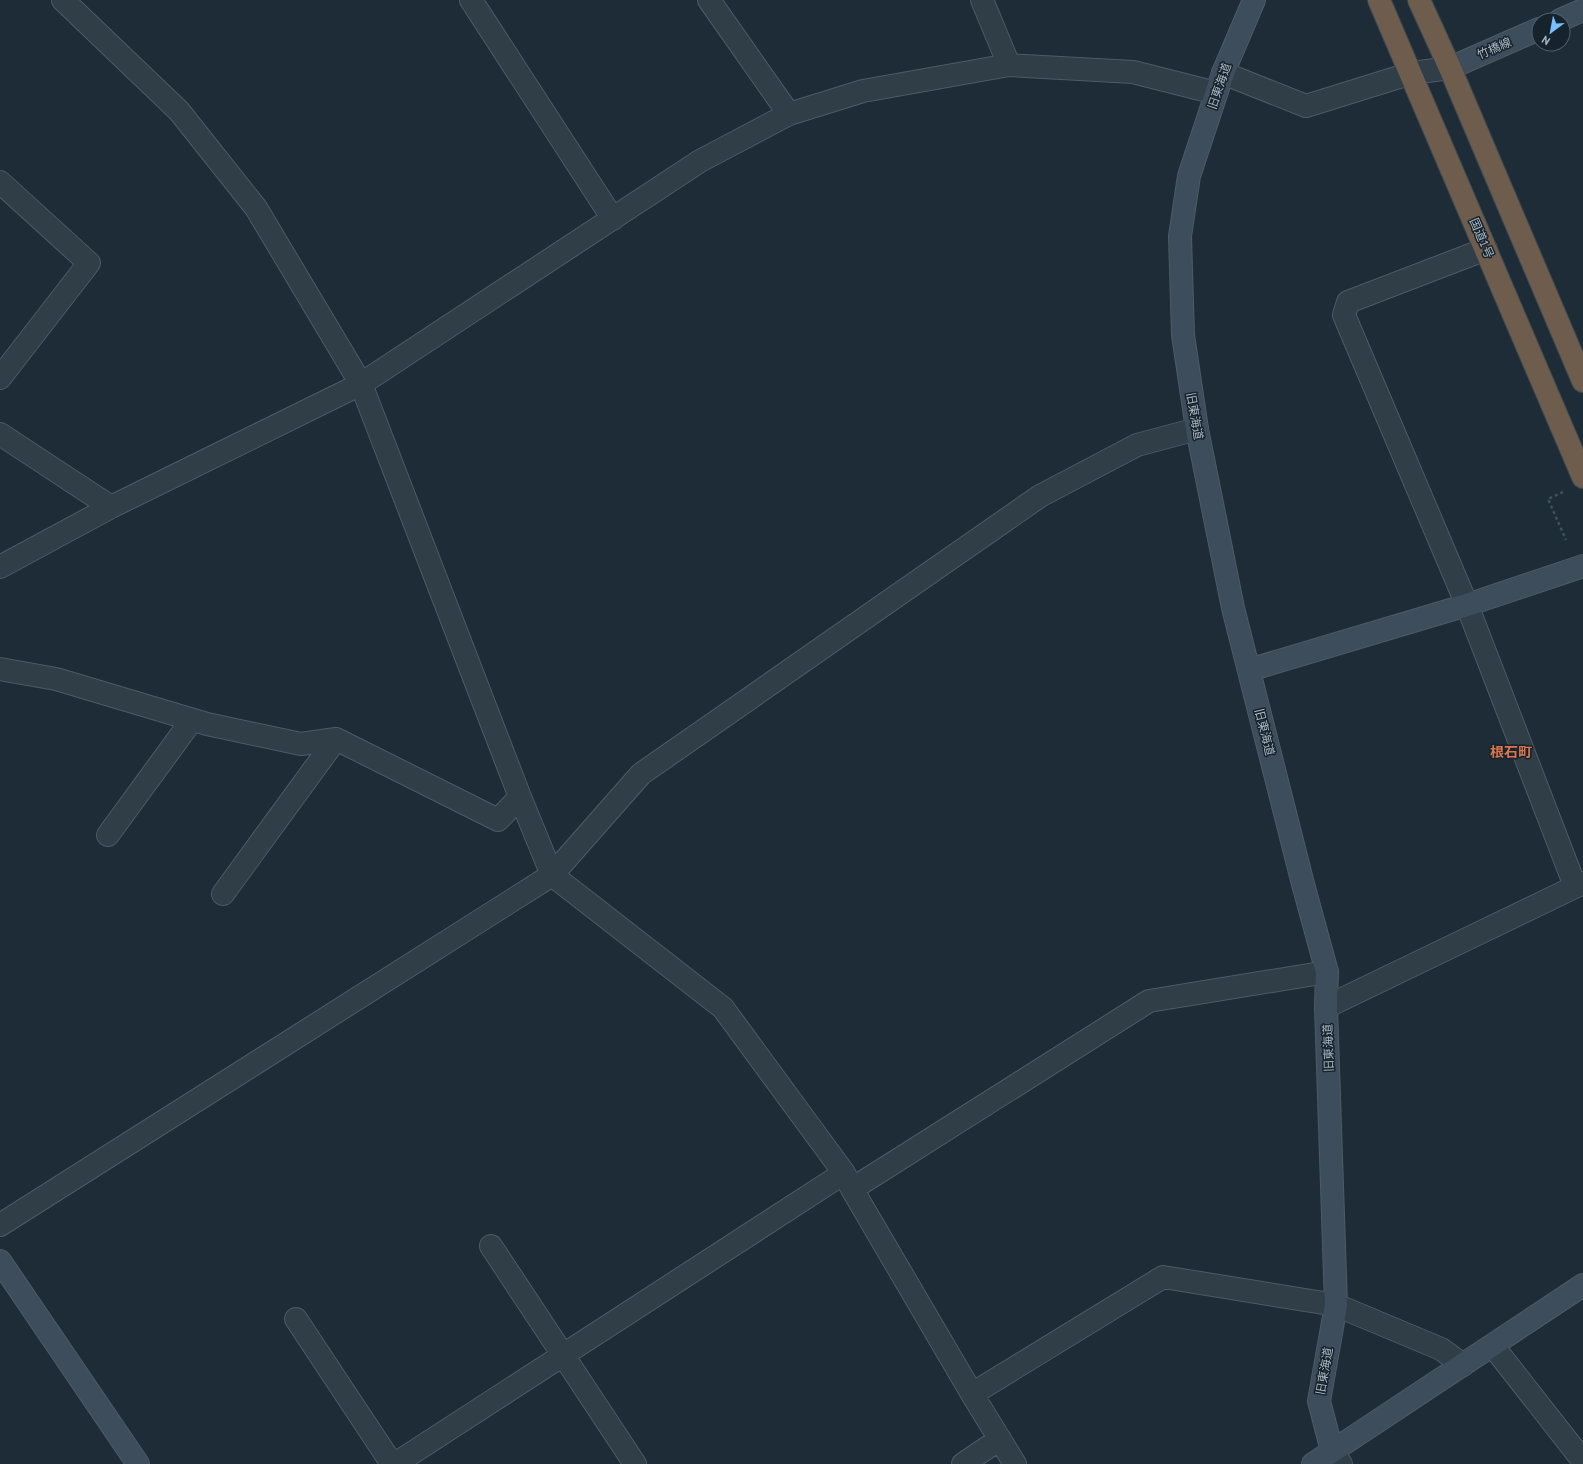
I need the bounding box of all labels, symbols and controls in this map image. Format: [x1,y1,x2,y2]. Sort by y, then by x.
north arrow [1531,12,1571,52]
text: N [1539,33,1552,48]
street label: 竹橋線 [1474,34,1514,62]
street label: 旧東海道 [1204,61,1234,111]
street label: 国道1号 [1467,215,1497,261]
street label: 旧東海道 [1183,391,1207,441]
street label: 旧東海道 [1252,707,1278,757]
district label: 根石町 [1490,743,1532,761]
street label: 旧東海道 [1320,1024,1336,1072]
street label: 旧東海道 [1312,1346,1336,1396]

